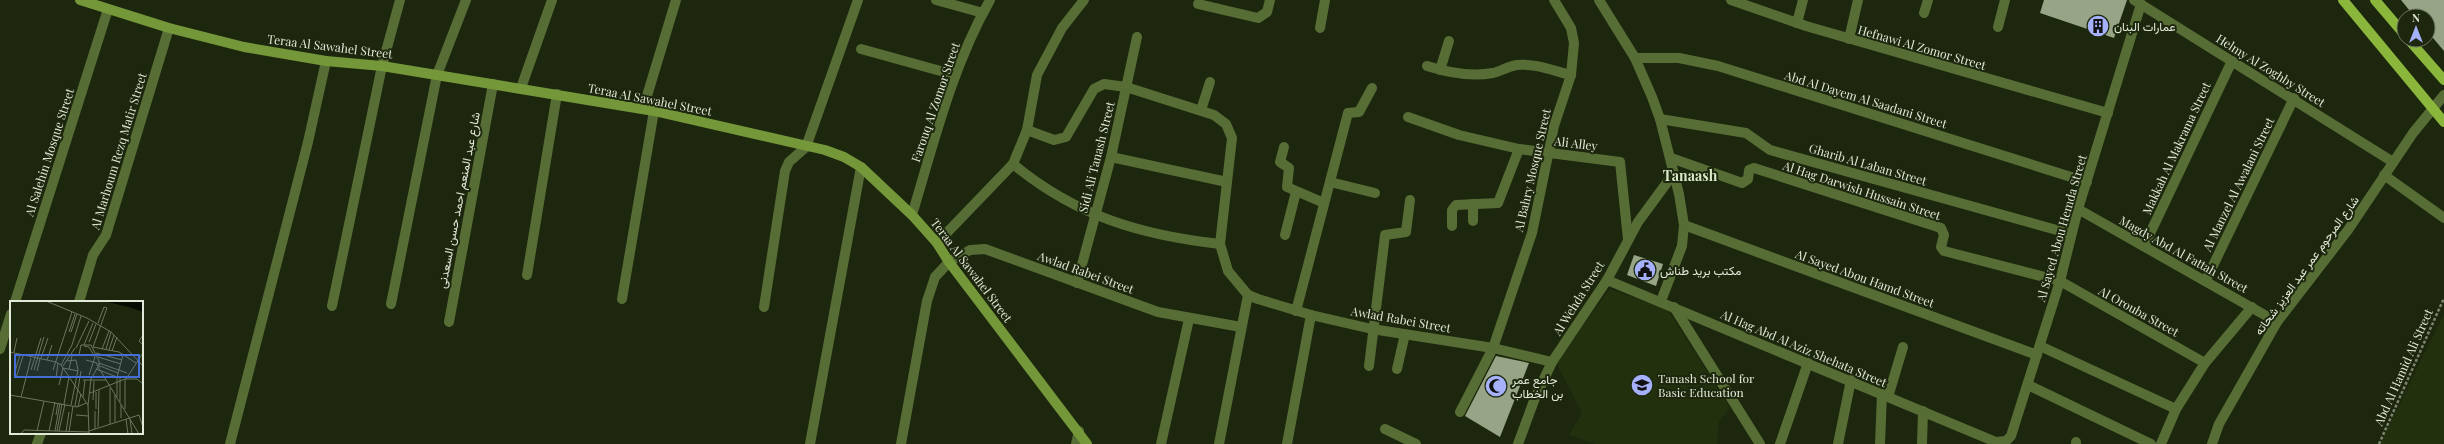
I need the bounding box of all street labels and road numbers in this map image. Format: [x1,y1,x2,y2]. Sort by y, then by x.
street label: Hefnawi Al Zomor Street [1856,21,1989,73]
street label: Teraa Al Sawahel Street [266,30,394,62]
street label: Helmy Al Zoghby Street [2213,30,2329,111]
street label: Farouq Al Zomor Street [907,39,963,164]
street label: Abd Al Dayem Al Saadani Street [1782,66,1950,132]
street label: Al Marhoum Rezq Matir Street [86,70,150,232]
street label: Makkah Al Makrama Street [2138,78,2214,217]
street label: Teraa Al Sawahel Street [587,79,714,119]
street label: Al Salehin Mosque Street [20,85,78,219]
street label: Sidi Ali Tanash Street [1074,99,1118,214]
street label: Al Bahry Mosque Street [1510,106,1554,234]
street label: شارع عبد المنعم احمد حسن السعدنى [433,110,485,290]
street label: Al Manzel Al Awalani Street [2198,114,2278,254]
street label: Ali Alley [1552,132,1599,154]
street label: Gharib Al Laban Street [1807,140,1929,189]
street label: Al Sayed Abou Hemda Street [2032,152,2090,304]
street label: Al Hag Darwish Hussain Street [1780,157,1944,223]
street label: شارع المرحوم عمر عبد العزيز شحاته [2250,192,2364,339]
street label: Magdy Abd Al Fattah Street [2117,212,2252,296]
street label: Teraa Al Sawahel Street [928,215,1017,326]
street label: Al Sayed Abou Hamd Street [1792,245,1937,311]
street label: Awlad Rabei Street [1035,247,1137,297]
street label: Al Wehda Street [1548,257,1608,339]
street label: Al Orouba Street [2095,282,2183,340]
street label: Awlad Rabei Street [1349,302,1453,336]
street label: Al Hag Abd Al Aziz Shehata Street [1718,305,1890,391]
street label: Abd Al Hamid Ali Street [2370,305,2436,429]

